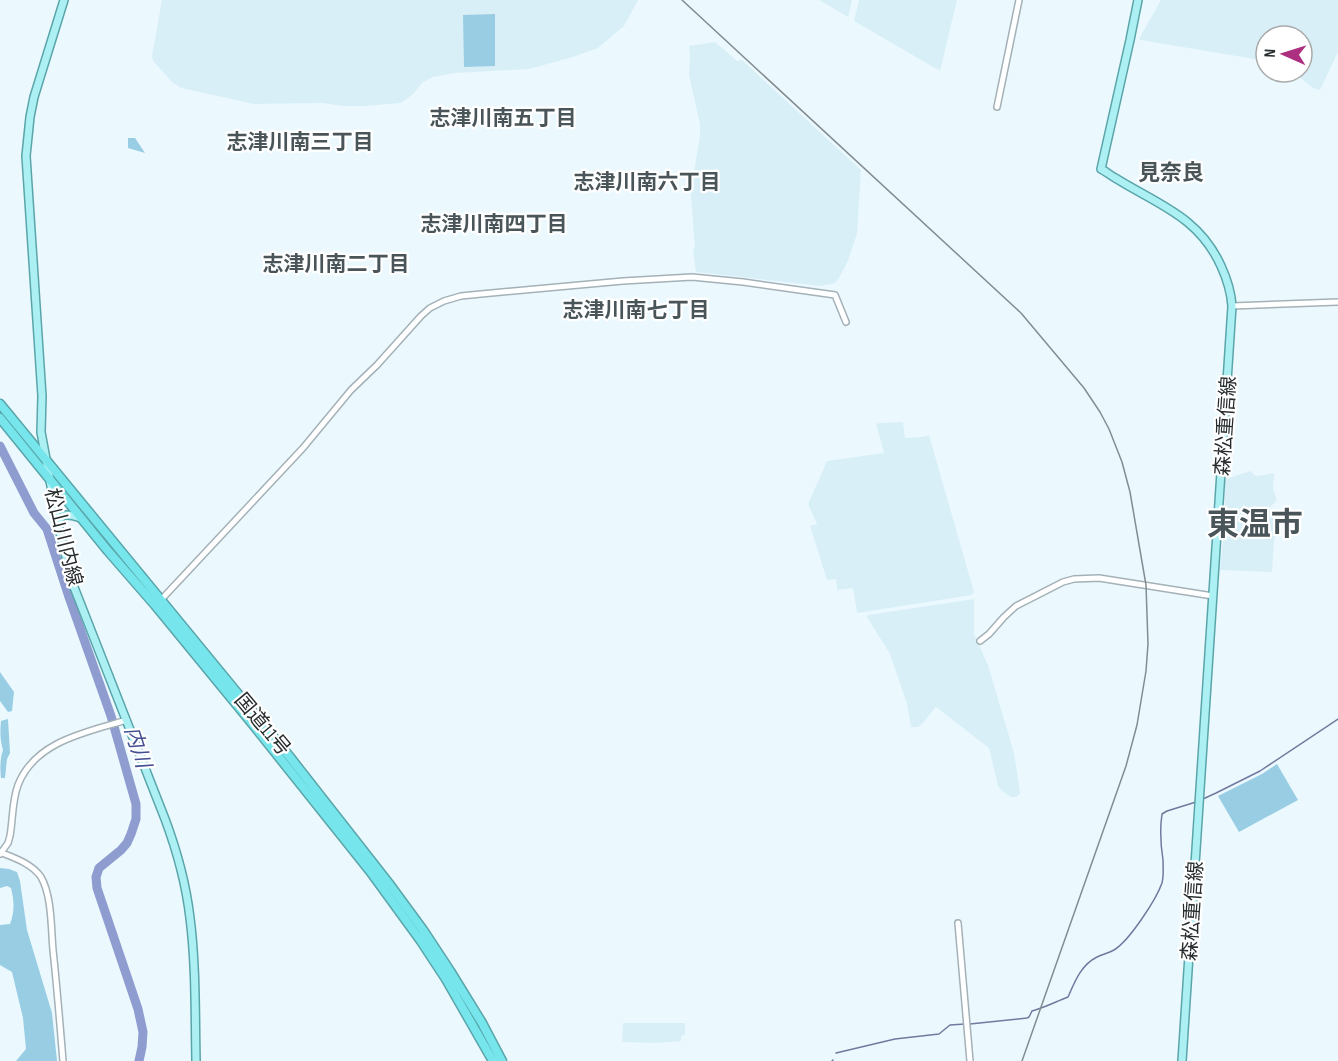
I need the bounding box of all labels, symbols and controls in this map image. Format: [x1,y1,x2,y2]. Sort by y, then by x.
north arrow [1254,24,1314,84]
text: N [1261,49,1280,58]
district label: 志津川南五丁目 [430,106,577,131]
district label: 志津川南三丁目 [227,130,374,155]
district label: 見奈良 [1138,160,1204,187]
district label: 志津川南六丁目 [574,170,721,195]
district label: 志津川南四丁目 [421,212,568,237]
district label: 志津川南二丁目 [263,252,410,277]
district label: 志津川南七丁目 [563,298,710,323]
street label: 森松重信線 [1211,375,1241,477]
street label: 松山川内線 [39,486,87,589]
district label: 東温市 [1207,506,1303,545]
street label: 国道11号 [229,689,295,761]
water label: 内川 [119,723,157,773]
street label: 森松重信線 [1178,860,1208,962]

